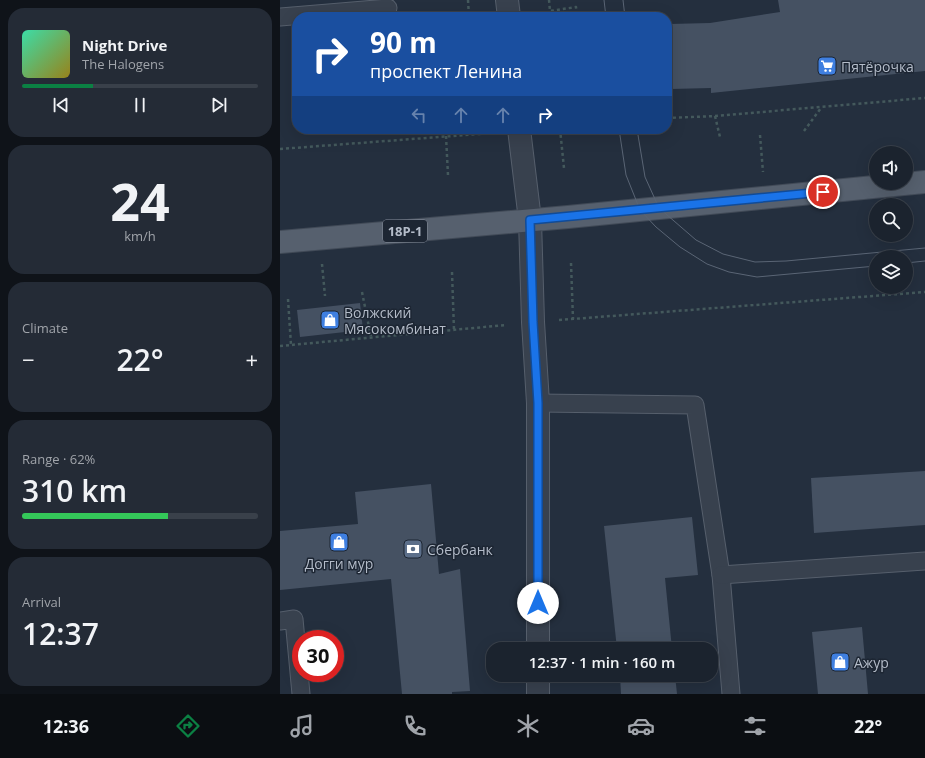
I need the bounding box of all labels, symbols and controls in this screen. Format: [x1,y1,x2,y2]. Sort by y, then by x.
text: 90 m [370,23,437,61]
icon: right [304,28,356,80]
text: Night Drive [82,35,167,55]
text: The Halogens [82,55,164,73]
supermarket icon: Пятёрочка [816,55,838,77]
place label: Пятёрочка [841,57,914,76]
text: проспект Ленина [370,59,522,83]
icon: previous [50,94,72,116]
icon: pause [129,94,151,116]
icon: next [208,94,230,116]
icon: left [408,104,430,126]
icon: ahead [450,104,472,126]
icon: ahead [492,104,514,126]
icon: right [534,104,556,126]
map controls [869,146,913,294]
button: sound [869,146,913,190]
text: 24 [110,165,170,236]
pin [806,175,840,209]
icon: arrive [812,181,834,203]
button: search [869,198,913,242]
road number: 18Р-1 [383,220,427,242]
text: km/h [124,227,156,245]
button: layers [869,250,913,294]
place label: Волжский Мясокомбинат [344,303,446,338]
shop icon: Волжский Мясокомбинат [319,309,341,331]
text: Climate [22,319,68,337]
text: 22° [116,339,164,380]
text: − [22,344,35,374]
text: + [245,344,258,374]
text: Range · 62% [22,450,95,468]
text: 310 km [22,470,127,511]
shop icon: Догги мур [328,531,350,553]
bank icon: Сбербанк [402,538,424,560]
place label: Сбербанк [427,540,494,559]
place label: Догги мур [305,554,373,573]
position arrow [517,582,559,624]
text: Arrival [22,593,61,611]
text: 12:37 [22,613,99,654]
speed limit sign: 30 [292,630,344,682]
shop icon: Ажур [829,651,851,673]
text: 12:37 · 1 min · 160 m [529,652,675,672]
place label: Ажур [854,653,889,672]
icon: directions [174,712,202,740]
icon: music [288,712,316,740]
icon: phone [401,712,429,740]
icon: climate [514,712,542,740]
icon: car [627,712,655,740]
icon: filters [741,712,769,740]
text: 12:36 [43,714,89,738]
text: 22° [854,714,882,738]

